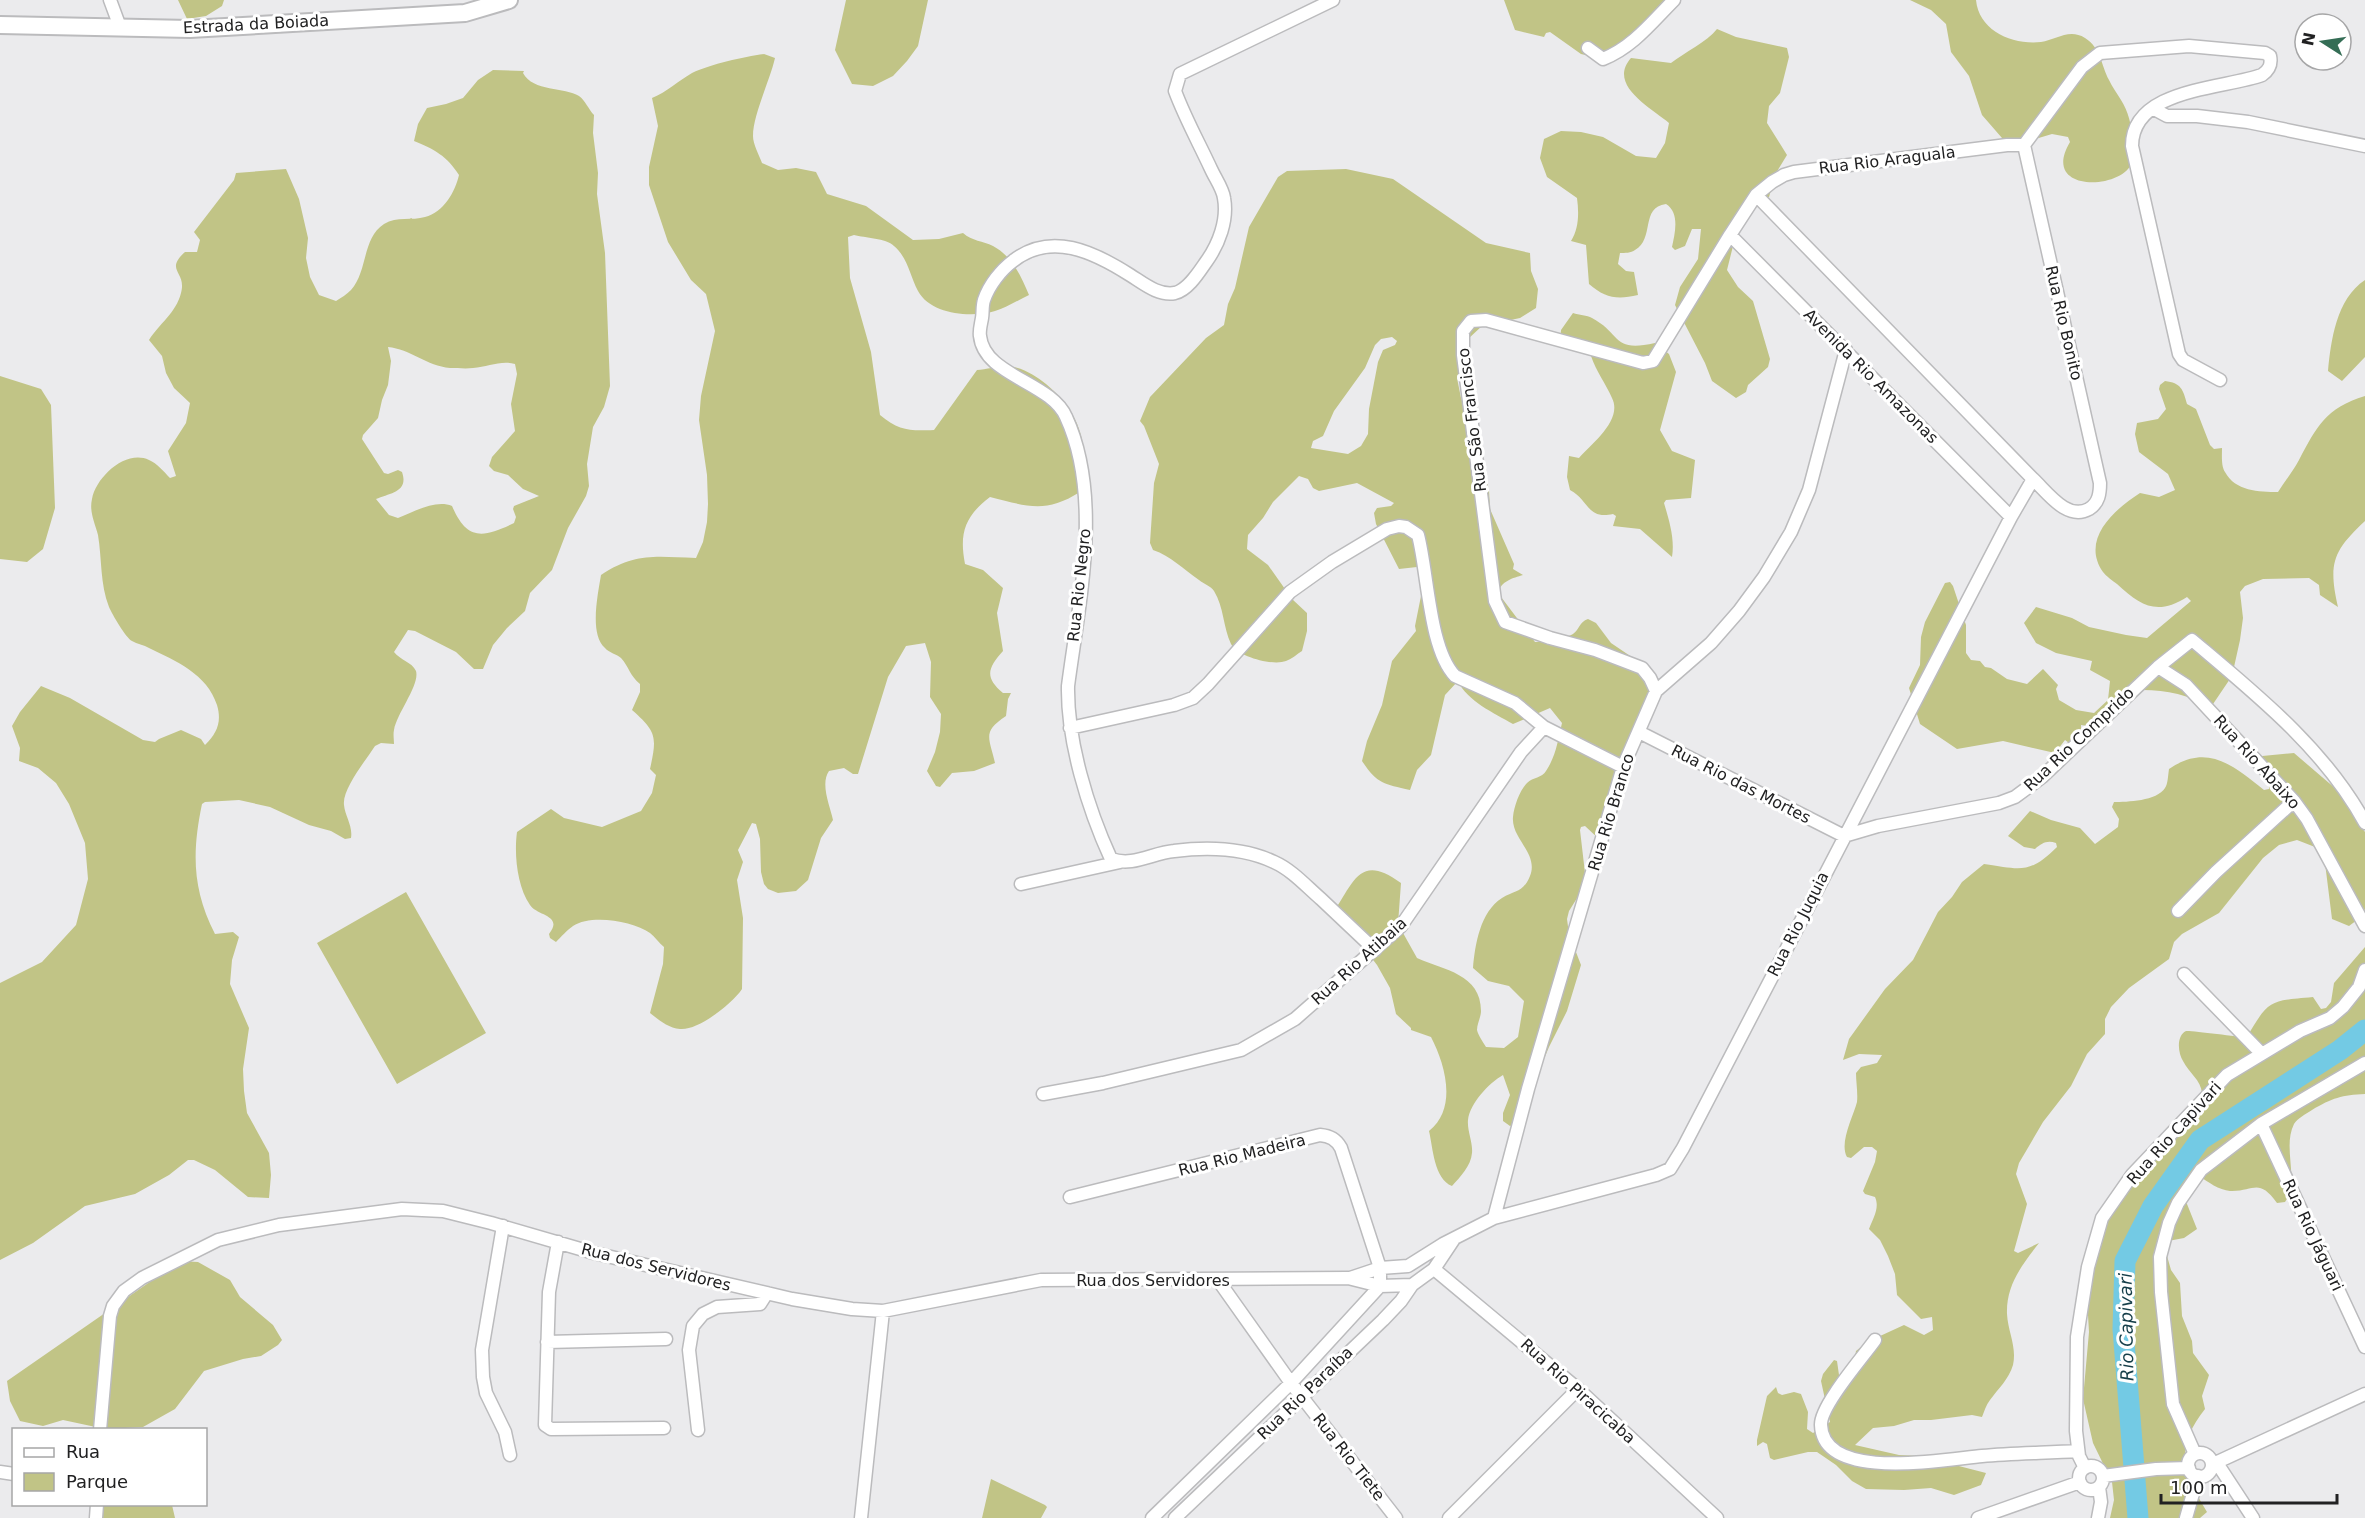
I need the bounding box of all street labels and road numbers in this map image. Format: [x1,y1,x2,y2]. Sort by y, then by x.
street label: Estrada da Boiada [183,11,329,37]
street label: Rua Rio Araguala [1818,142,1956,178]
street label: Rua Rio Bonito [2042,264,2086,382]
street label: Avenida Rio Amazonas [1800,305,1942,447]
street label: Rua São Francisco [1454,347,1490,493]
street label: Rua Rio Negro [1064,527,1094,643]
street label: Rua Rio Comprido [2020,683,2138,795]
street label: Rua Rio Abaixo [2210,711,2304,813]
street label: Rua Rio das Mortes [1668,741,1814,827]
street label: Rua Rio Branco [1584,751,1638,873]
street label: Rua Rio Juquia [1763,868,1833,980]
street label: Rua Rio Atibaia [1308,913,1410,1009]
street label: Rua Rio Capivari [2123,1078,2225,1188]
street label: Rua Rio Madeira [1176,1130,1308,1180]
street label: Rua Rio Jáguari [2279,1176,2347,1294]
street label: Rua dos Servidores [579,1239,733,1295]
street label: Rua dos Servidores [1076,1271,1230,1290]
street label: Rua Rio Piracicaba [1517,1334,1639,1448]
street label: Rua Rio Paraíba [1253,1343,1357,1443]
street label: Rua Rio Tiete [1309,1410,1389,1504]

